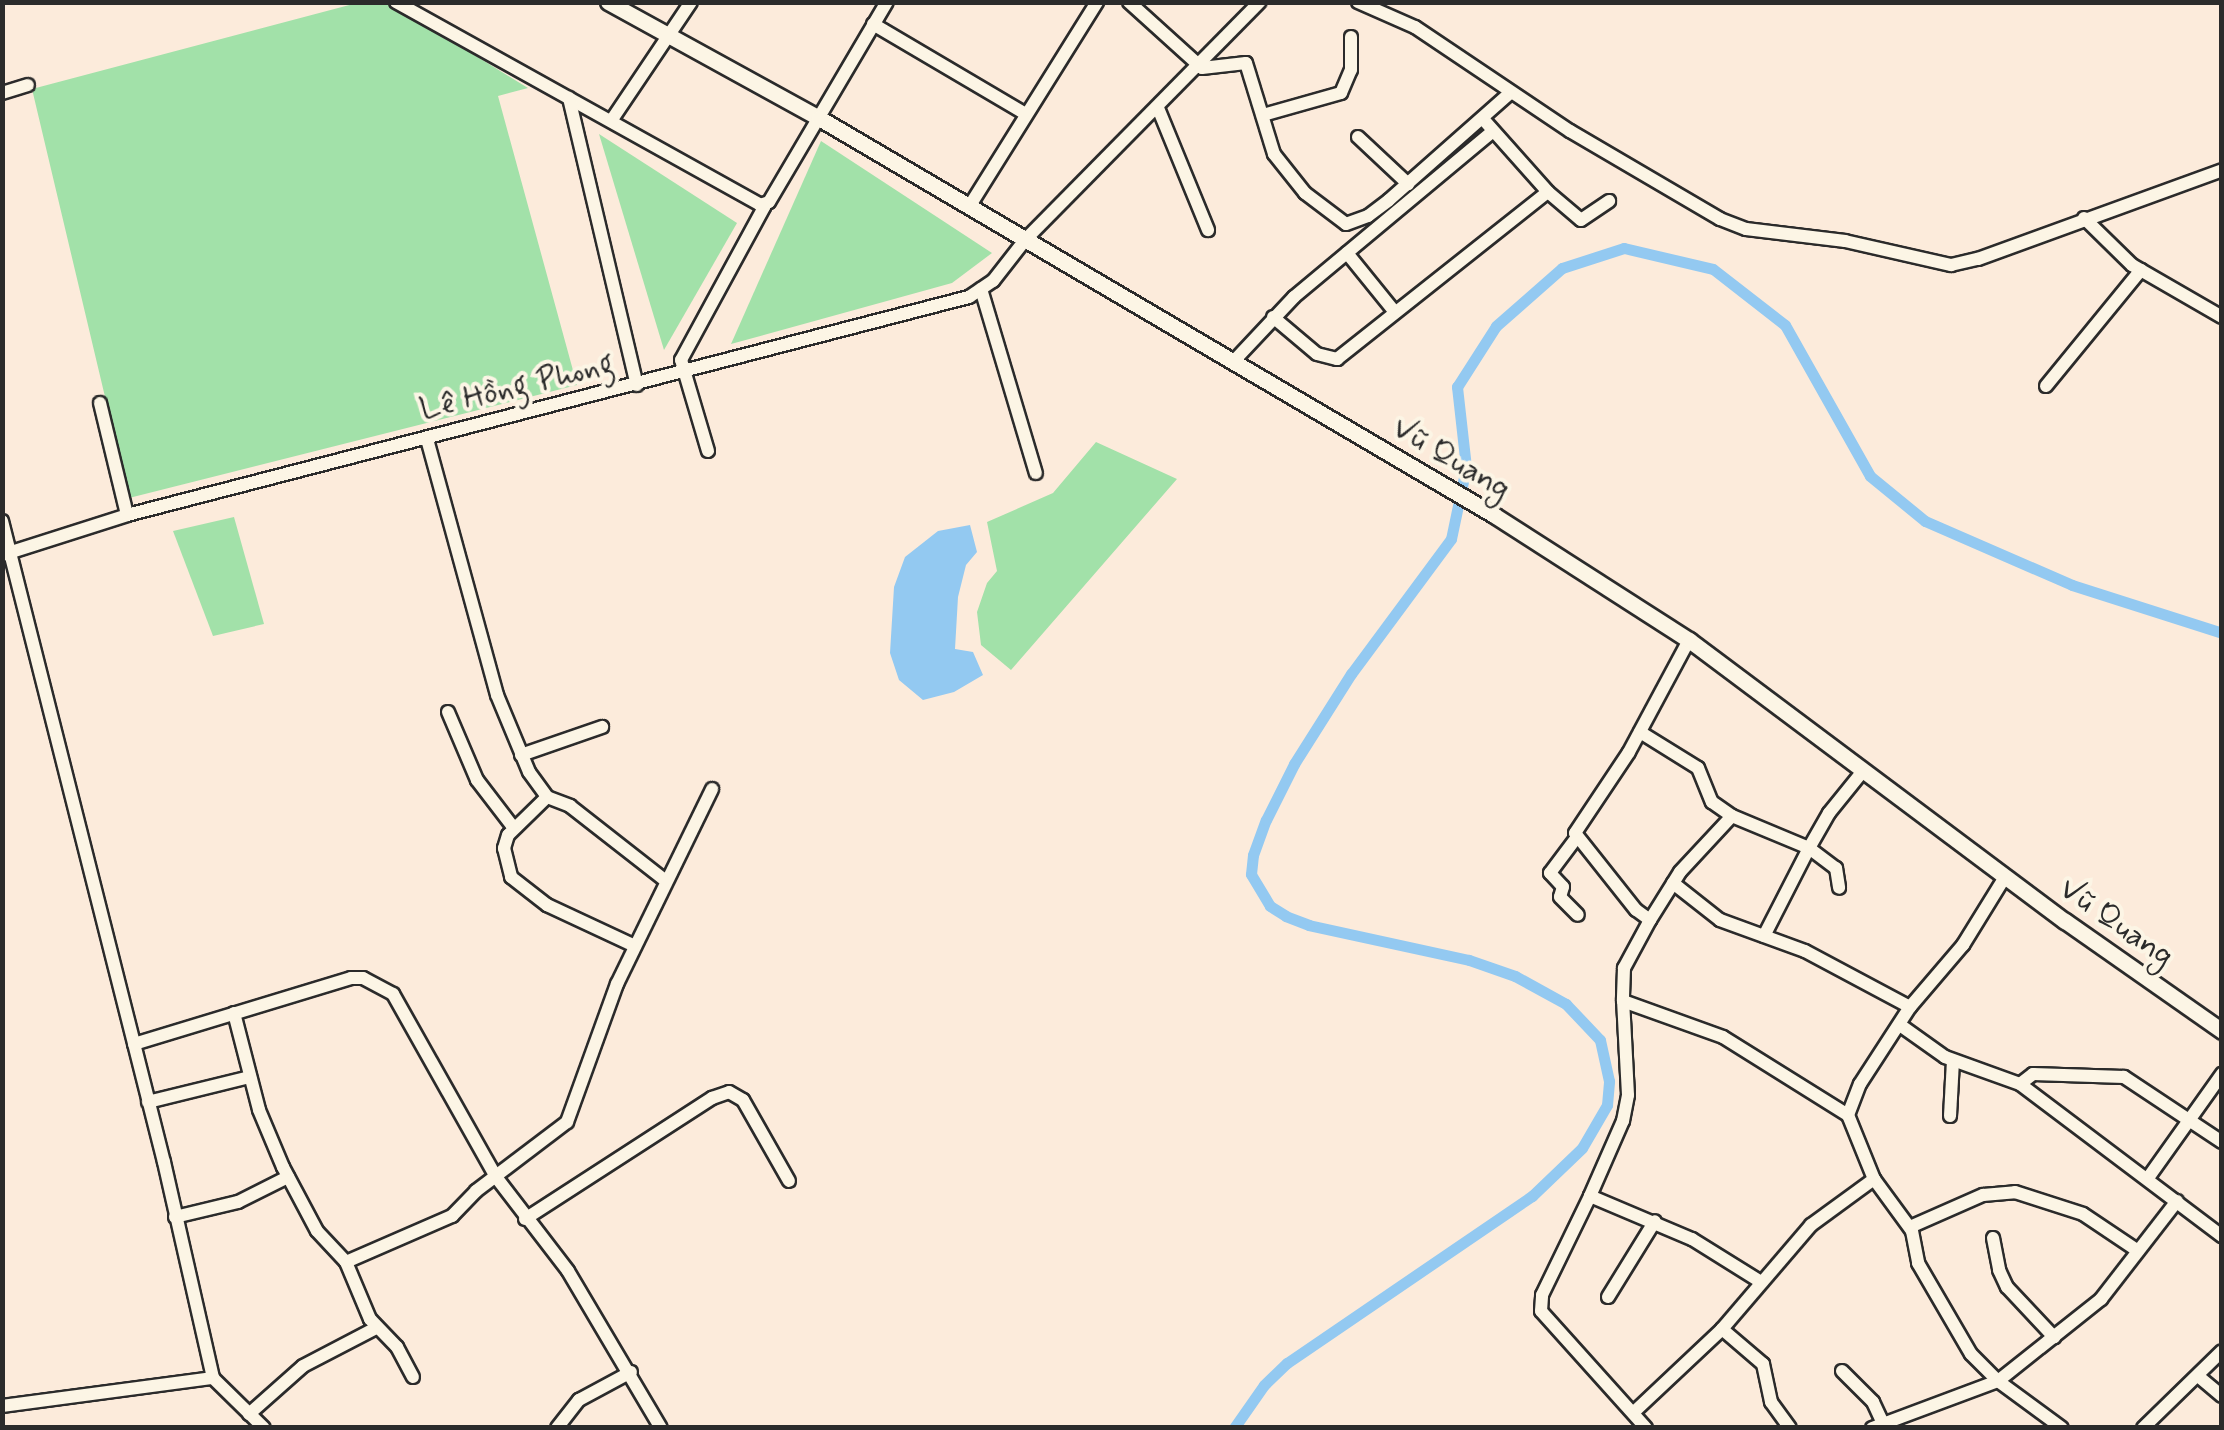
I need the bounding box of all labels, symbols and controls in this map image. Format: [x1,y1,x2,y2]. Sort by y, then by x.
street label: Lê Hồng Phong [417,345,617,429]
street label: Vũ Quang [1385,409,1517,509]
street label: Vũ Quang [2051,870,2181,976]

